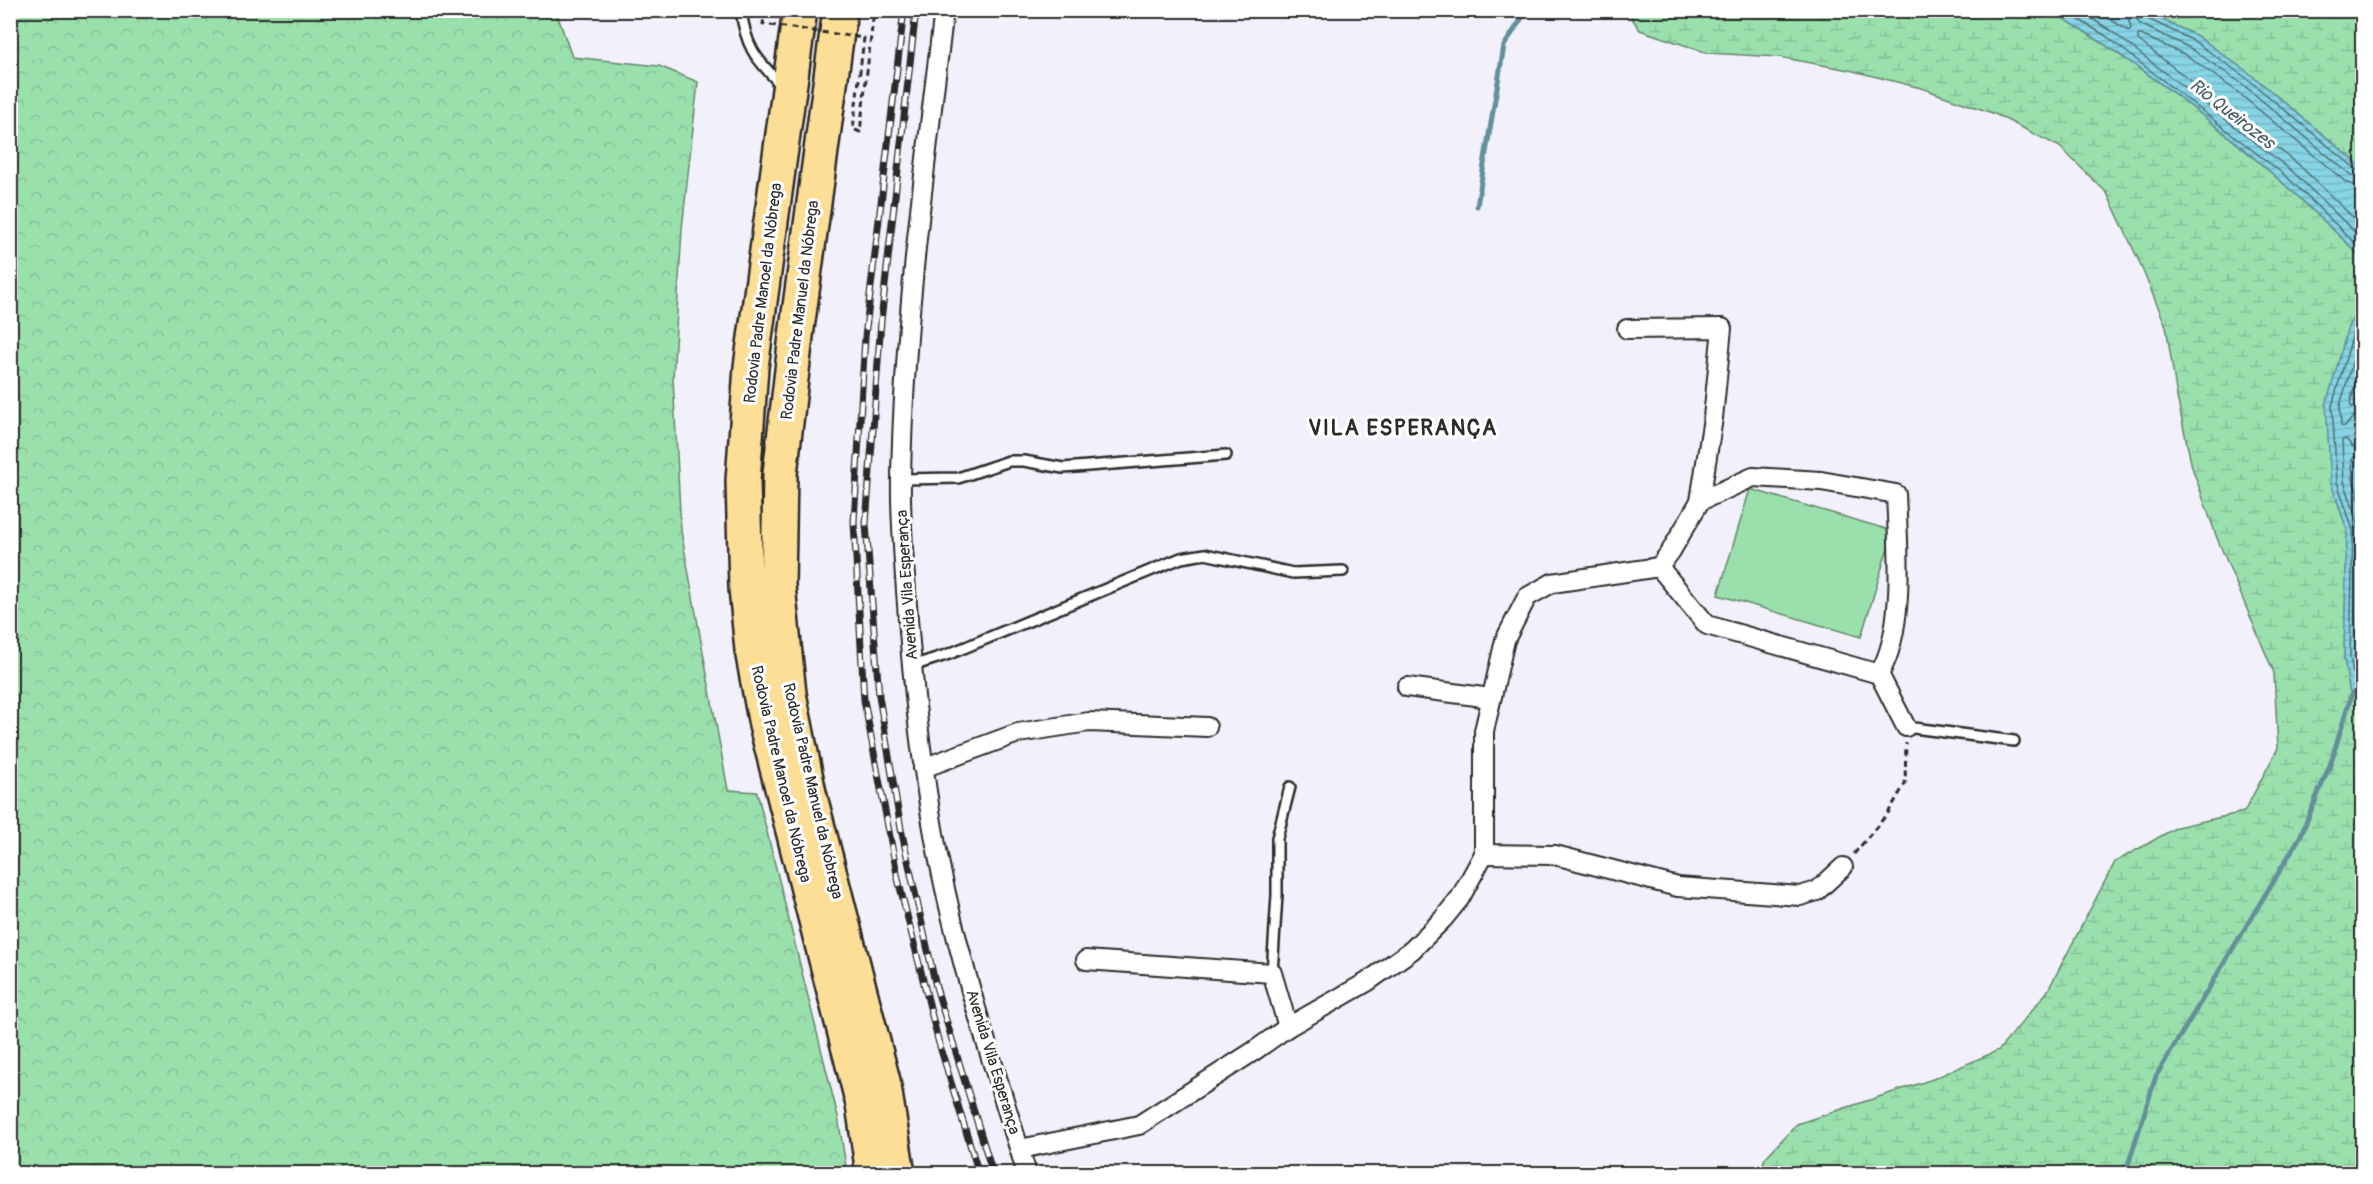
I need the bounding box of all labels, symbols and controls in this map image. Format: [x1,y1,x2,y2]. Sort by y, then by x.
water label: Rio Queirozes [2185,74,2281,155]
street label: Rodovia Padre Manoel da Nóbrega [740,182,786,404]
street label: Rodovia Padre Manuel da Nóbrega [777,199,823,421]
district label: VILA ESPERANÇA [1308,414,1498,442]
street label: Avenida Vila Esperança [892,509,922,661]
street label: Rodovia Padre Manoel da Nóbrega [746,664,816,884]
street label: Rodovia Padre Manuel da Nóbrega [778,681,848,901]
street label: Avenida Vila Esperança [961,987,1025,1137]

